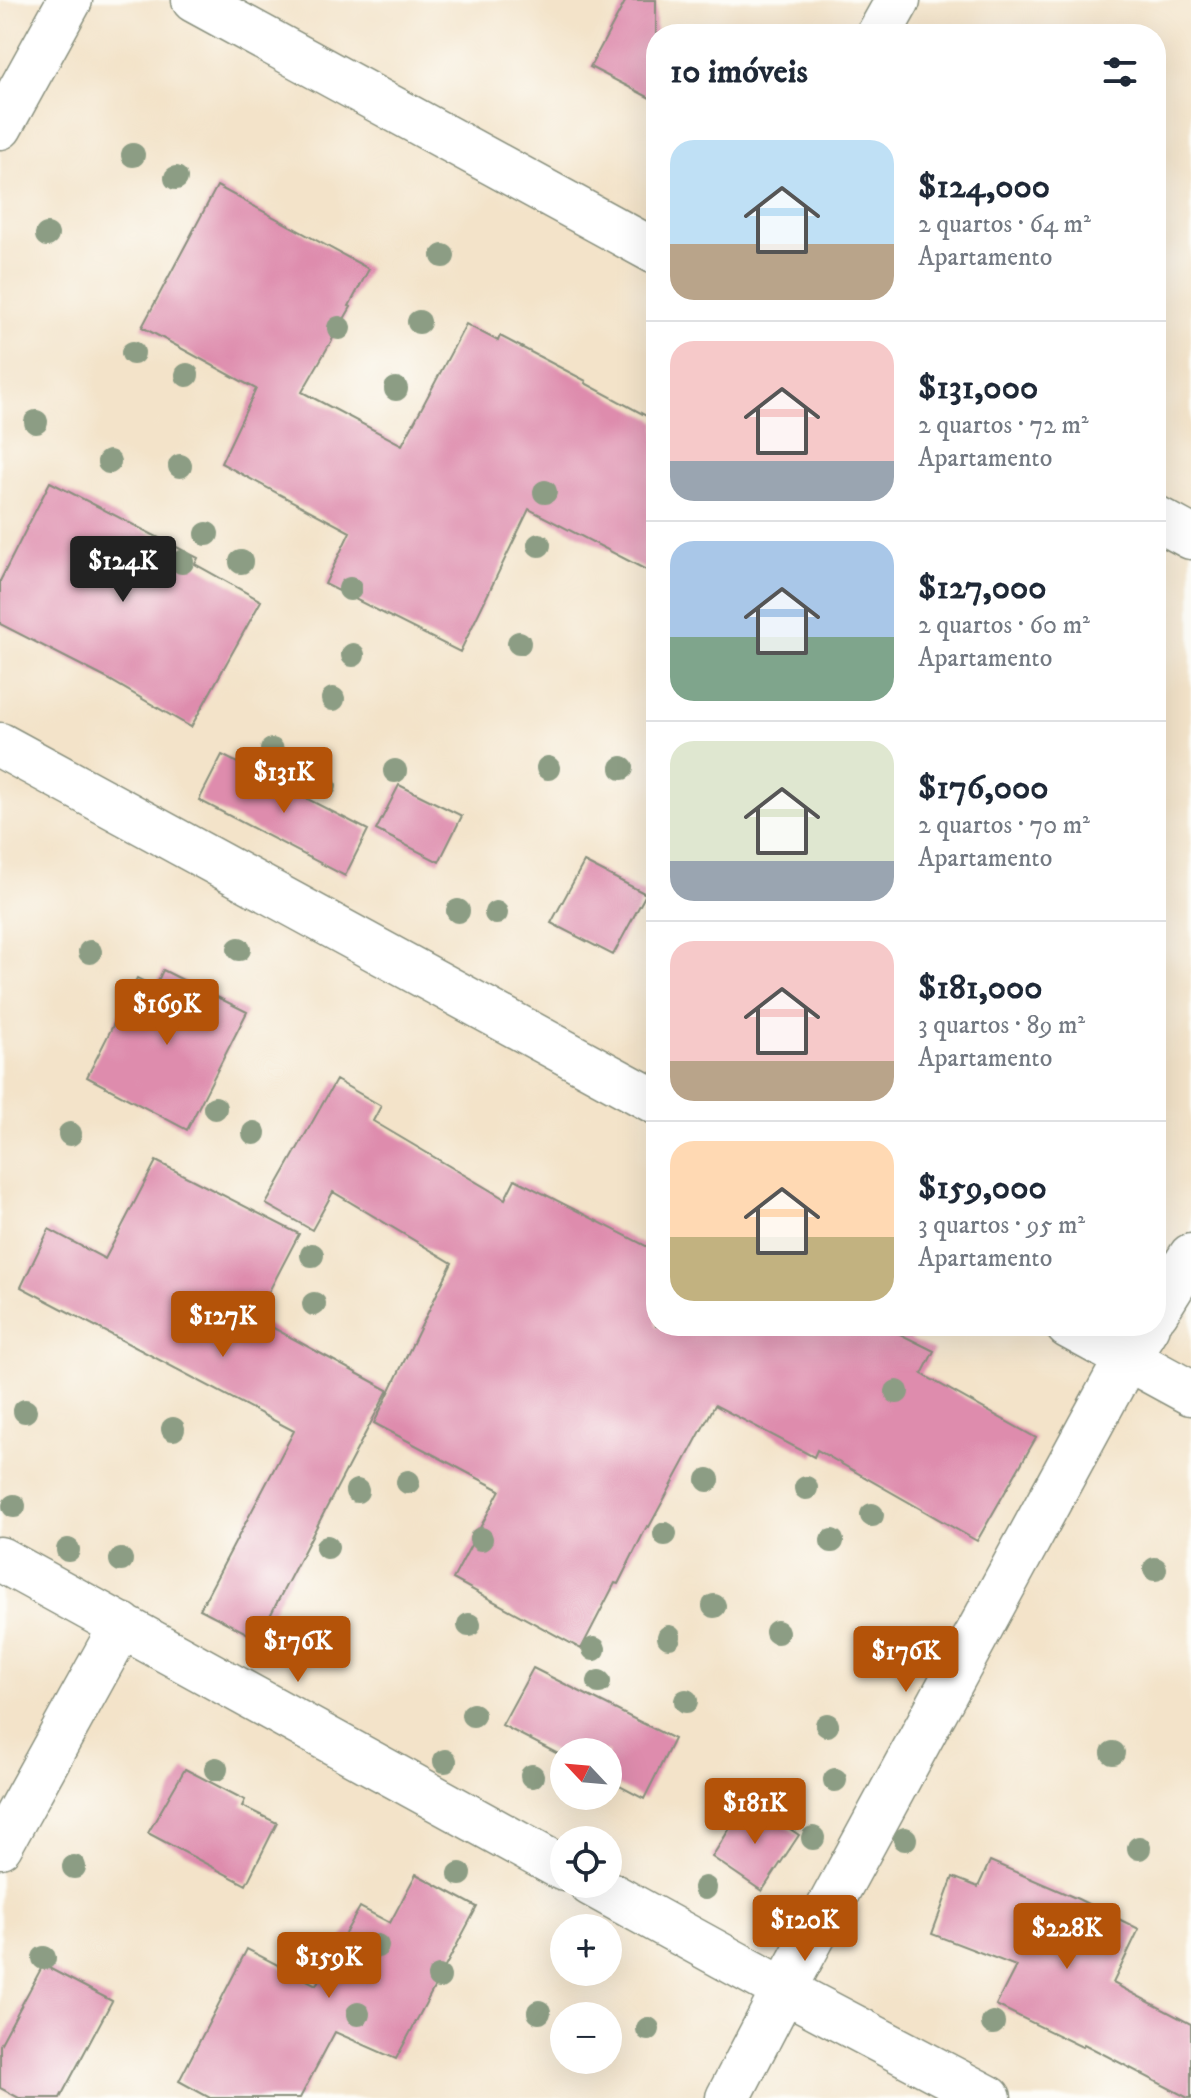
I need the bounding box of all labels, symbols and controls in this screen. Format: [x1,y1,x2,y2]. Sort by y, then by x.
icon: filters [1098,50,1142,94]
text: 10 imóveis [670,51,808,93]
text: $124,000 [918,166,1050,208]
icon: home [734,172,830,268]
text: 2 quartos · 64 m² [918,208,1091,241]
text: Apartamento [918,241,1052,274]
text: $131,000 [918,367,1038,409]
icon: home [734,373,830,469]
text: 2 quartos · 72 m² [918,409,1089,442]
text: Apartamento [918,442,1052,475]
pin: $124K [67,536,179,604]
text: $124K [88,545,158,578]
text: $127,000 [918,567,1047,609]
icon: home [734,573,830,669]
text: 2 quartos · 60 m² [918,609,1090,642]
text: Apartamento [918,642,1052,675]
pin: $131K [228,747,340,815]
text: $131K [253,756,315,789]
text: $176,000 [918,767,1049,809]
icon: home [734,773,830,869]
text: 2 quartos · 70 m² [918,809,1090,842]
text: Apartamento [918,842,1052,875]
text: $181,000 [918,967,1043,1009]
icon: home [734,973,830,1069]
pin: $169K [111,979,223,1047]
text: $169K [133,988,201,1021]
text: 3 quartos · 89 m² [918,1009,1085,1042]
text: Apartamento [918,1042,1052,1075]
text: $159,000 [918,1167,1047,1209]
icon: home [734,1173,830,1269]
text: 3 quartos · 95 m² [918,1209,1085,1242]
text: Apartamento [918,1242,1052,1275]
pin: $127K [167,1291,279,1359]
text: $127K [189,1300,257,1333]
pin: $176K [242,1616,354,1684]
text: $176K [263,1625,333,1658]
pin: $176K [850,1626,962,1694]
text: $176K [871,1635,941,1668]
north arrow [550,1738,622,1810]
map controls [550,1738,622,2074]
pin: $181K [699,1778,811,1846]
text: $181K [723,1787,787,1820]
button: locate [550,1826,622,1898]
pin: $120K [749,1895,861,1963]
pin: $228K [1011,1903,1123,1971]
text: $120K [771,1904,839,1937]
text: $228K [1031,1912,1103,1945]
button: + [550,1914,622,1986]
pin: $159K [273,1932,385,2000]
text: $159K [295,1941,363,1974]
button: − [550,2002,622,2074]

